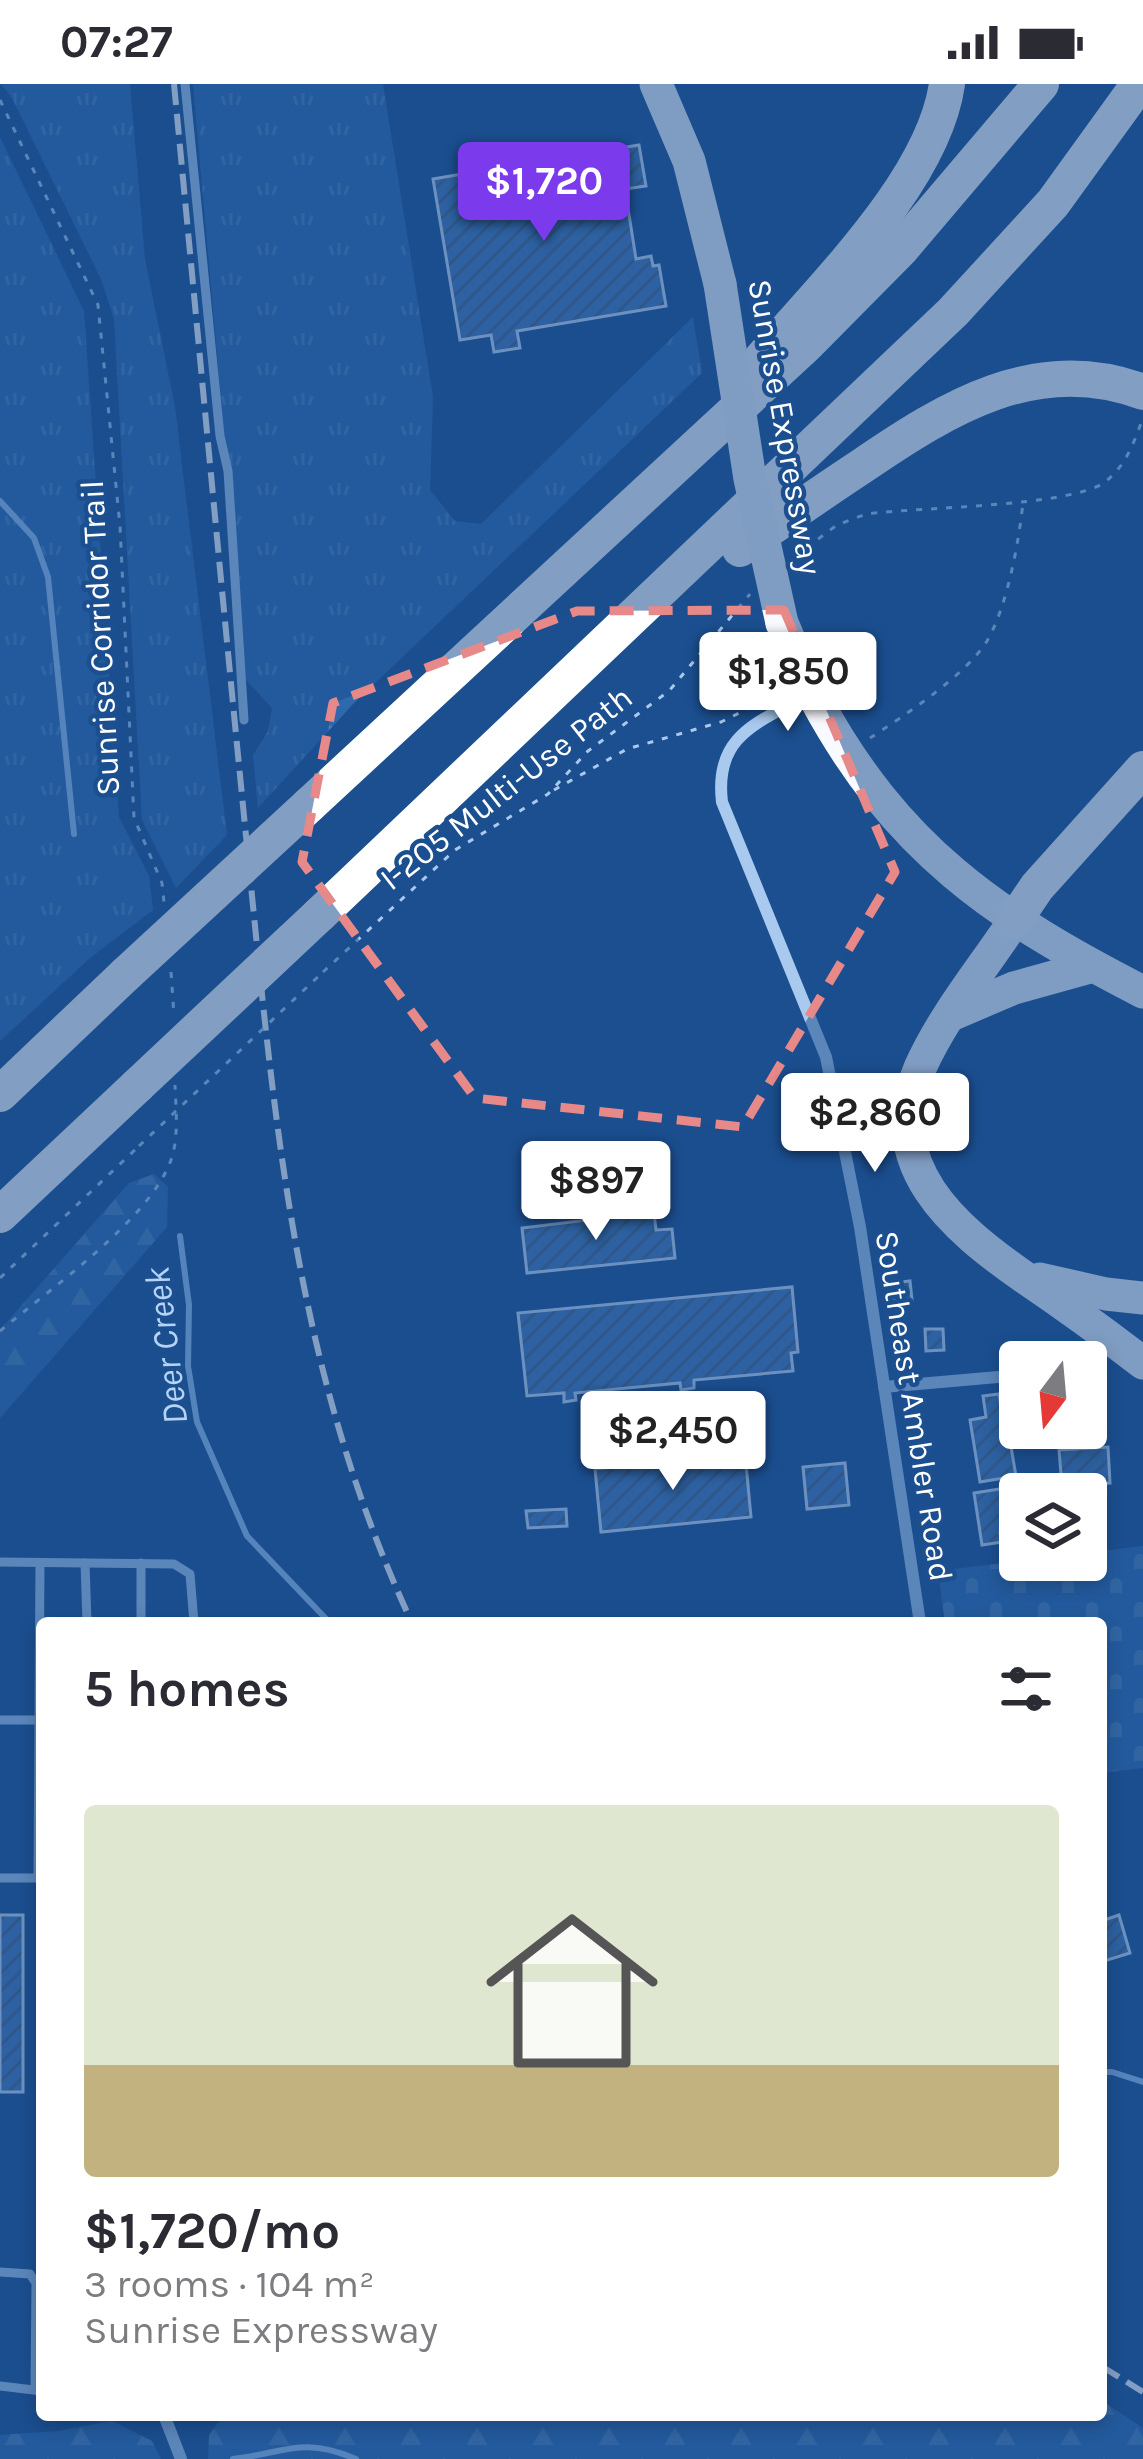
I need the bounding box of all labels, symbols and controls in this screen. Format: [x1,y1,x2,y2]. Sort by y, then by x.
text: 07:27 [60,16,173,68]
pin: $1,720 [446,142,642,244]
text: $1,720 [485,158,603,204]
street label: Sunrise Expressway [740,276,830,578]
street label: Sunrise Corridor Trail [73,479,127,797]
pin: $1,850 [690,632,886,734]
text: $1,850 [726,648,850,694]
street label: I-205 Multi-Use Path [372,678,640,898]
pin: $2,860 [777,1073,973,1175]
text: $2,860 [808,1089,942,1135]
pin: $897 [525,1141,667,1243]
text: $897 [548,1157,644,1203]
street label: Southeast Ambler Road [868,1228,960,1584]
water label: Deer Creek [135,1264,197,1427]
north arrow [999,1341,1107,1449]
map controls [999,1341,1107,1581]
pin: $2,450 [575,1391,771,1493]
text: $2,450 [608,1407,738,1453]
button: layers [999,1473,1107,1581]
icon: filters [993,1656,1059,1722]
text: 5 homes [84,1659,290,1719]
icon: home [464,1883,680,2099]
text: $1,720/mo [84,2201,340,2261]
text: 3 rooms · 104 m² [84,2261,375,2307]
text: Sunrise Expressway [84,2307,438,2353]

